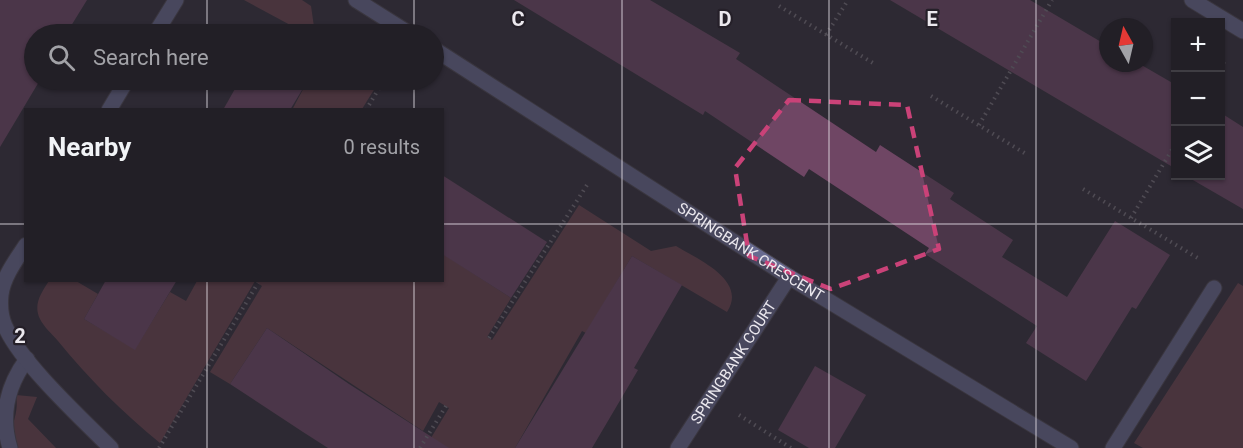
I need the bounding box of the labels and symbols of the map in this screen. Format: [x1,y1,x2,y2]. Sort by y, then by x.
text: C [511,7,525,31]
text: D [719,7,732,31]
text: E [926,7,938,31]
north arrow [1099,18,1153,72]
street label: SPRINGBANK CRESCENT [674,199,827,305]
street label: SPRINGBANK COURT [687,297,780,427]
text: 2 [14,324,26,348]

